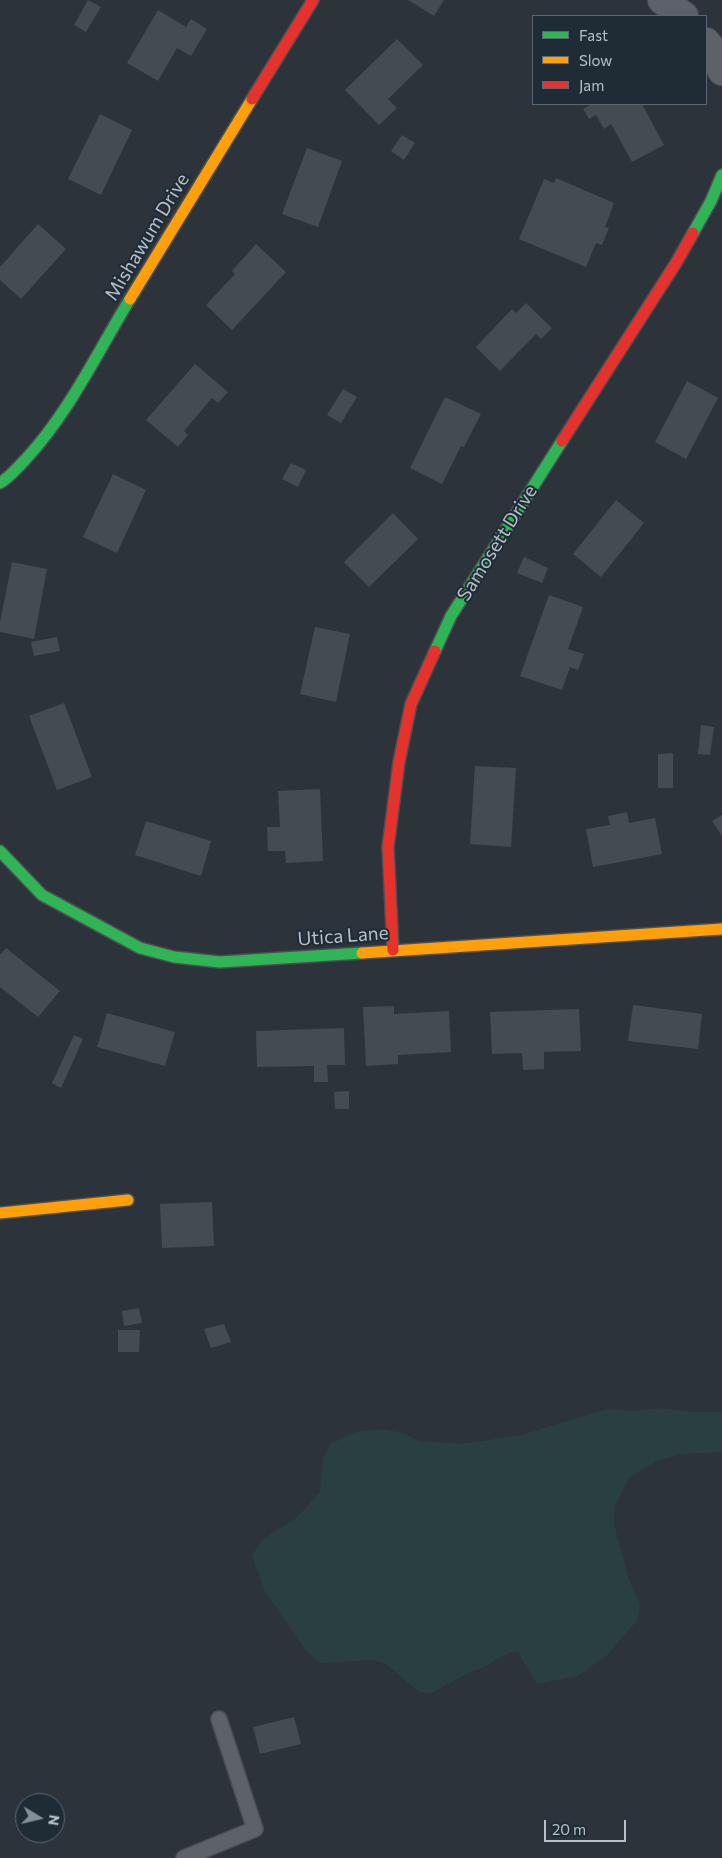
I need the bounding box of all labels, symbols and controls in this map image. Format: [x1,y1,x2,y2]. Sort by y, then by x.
legend [532,15,707,105]
text: Fast [579,26,608,44]
text: Slow [579,51,612,69]
text: Jam [579,76,604,94]
street label: Mishawum Drive [100,169,194,305]
street label: Samosett Drive [452,481,542,605]
street label: Utica Lane [297,921,389,951]
north arrow [15,1793,65,1843]
scale bar [547,1810,630,1842]
text: N [45,1814,64,1827]
text: 20 m [552,1820,586,1838]

